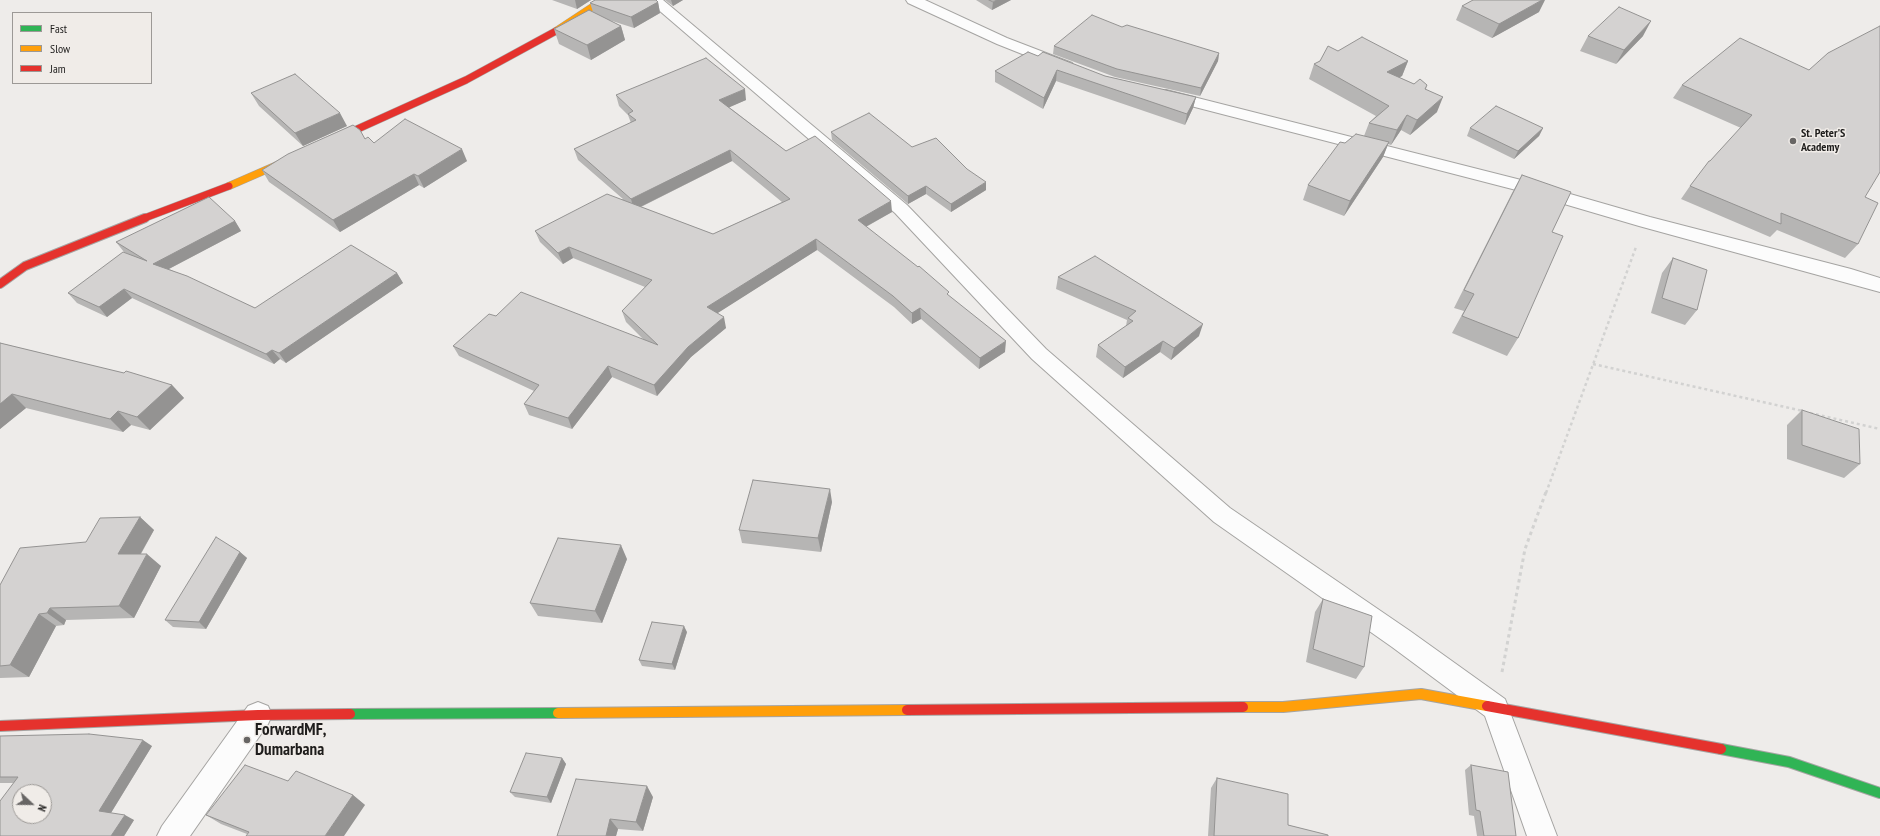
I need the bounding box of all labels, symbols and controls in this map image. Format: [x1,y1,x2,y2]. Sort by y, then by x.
legend [12,12,152,84]
text: Fast [50,21,67,36]
text: Slow [50,41,70,56]
text: Jam [50,61,66,76]
place label: St. Peter'S Academy [1801,127,1845,155]
marker: St. Peter'S Academy [1788,136,1798,146]
place label: ForwardMF, Dumarbana [255,720,326,760]
marker: ForwardMF, Dumarbana [242,735,252,745]
north arrow [12,784,52,824]
text: N [35,803,50,813]

